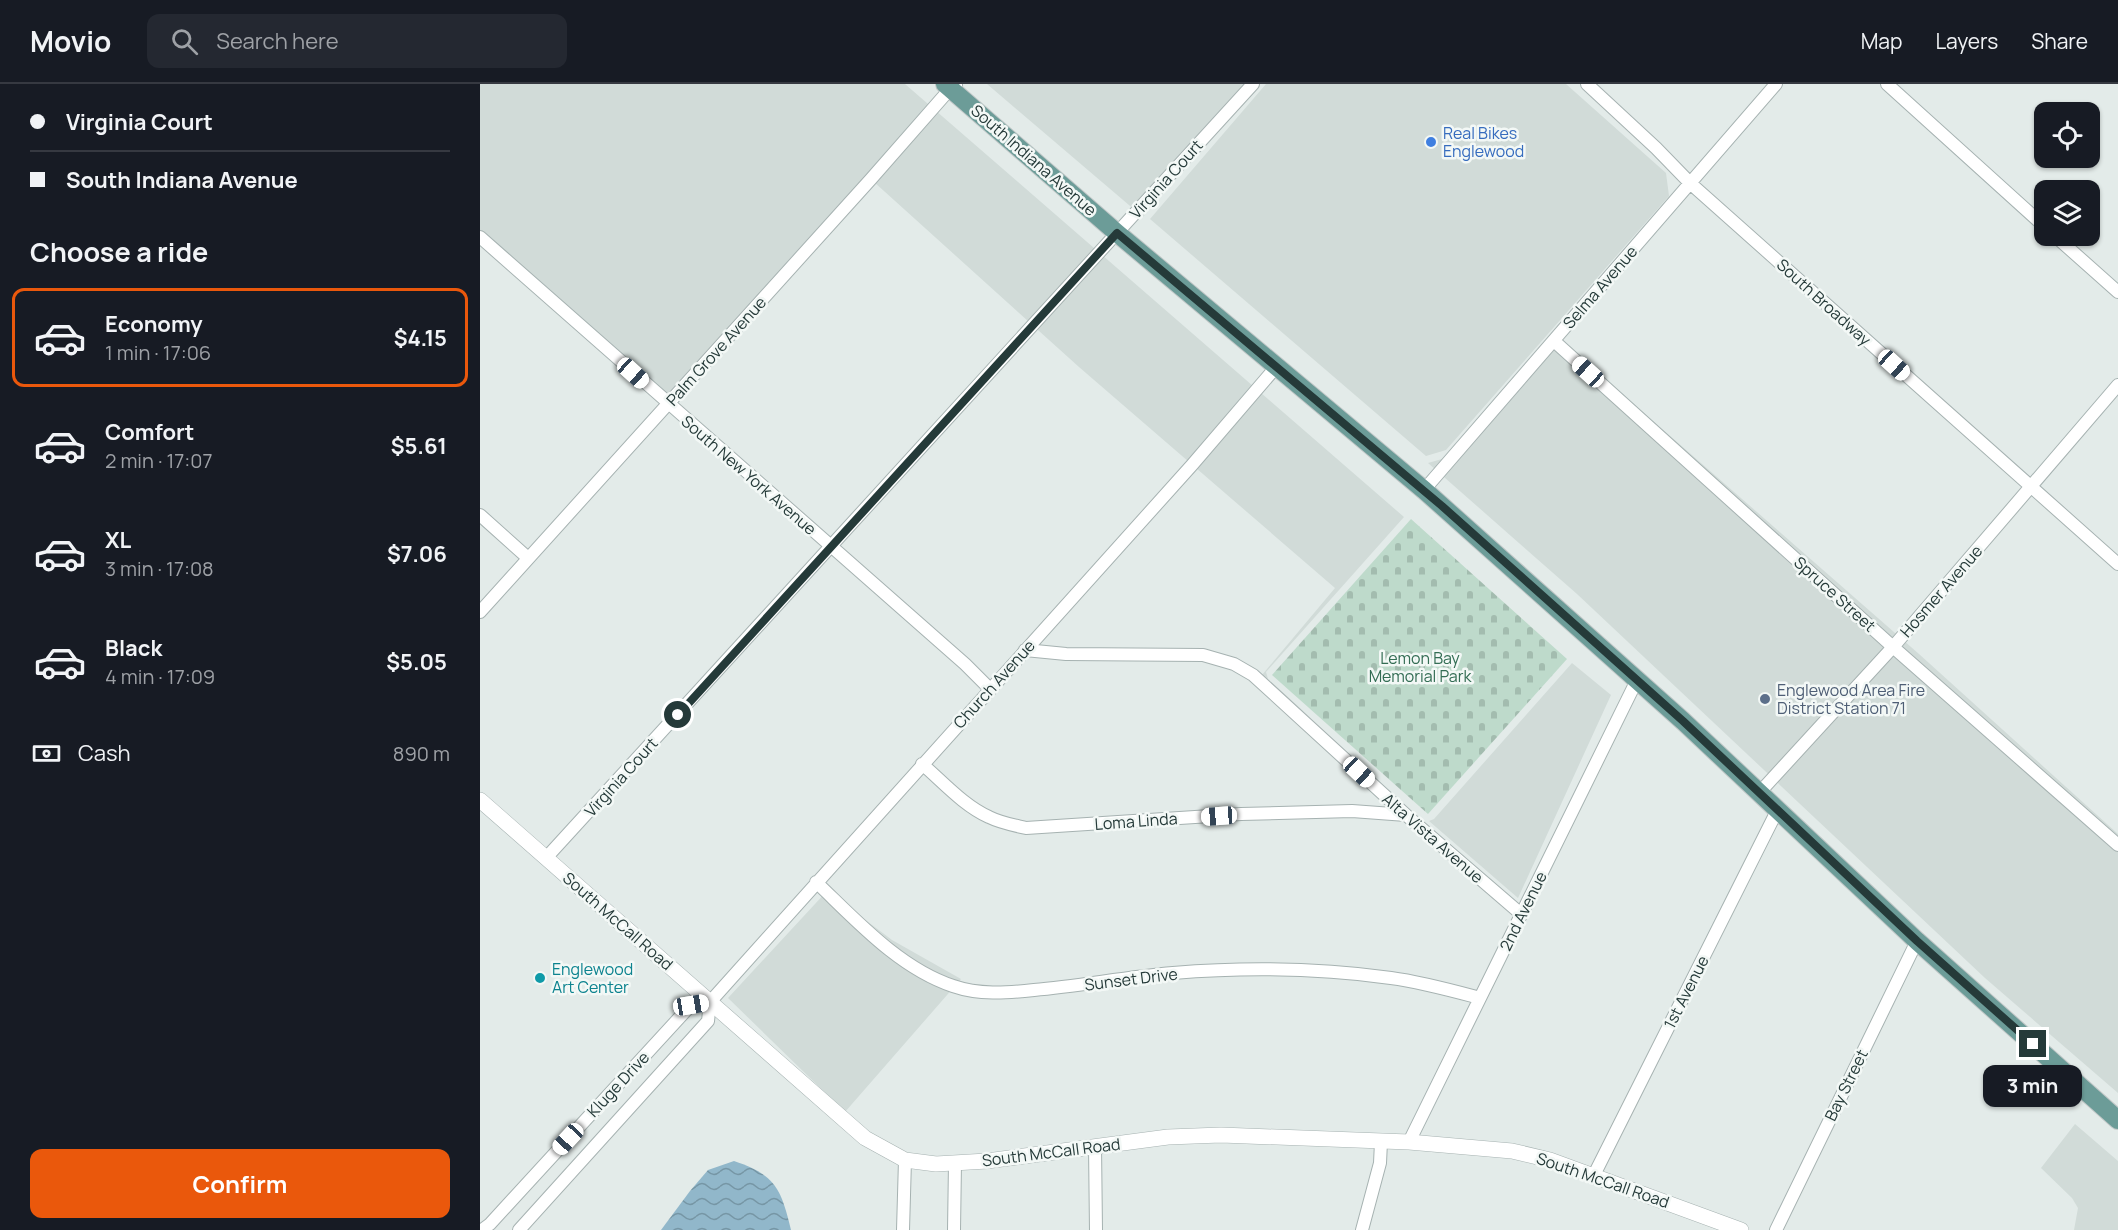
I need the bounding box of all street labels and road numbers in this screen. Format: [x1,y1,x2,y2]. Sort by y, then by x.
street label: South Indiana Avenue [967,99,1101,221]
street label: Virginia Court [1124,135,1208,223]
street label: Selma Avenue [1558,241,1642,333]
street label: South Broadway [1772,254,1876,351]
street label: Palm Grove Avenue [661,292,771,410]
street label: South New York Avenue [677,410,821,540]
street label: Hosmer Avenue [1895,540,1987,642]
street label: Spruce Street [1789,551,1881,637]
street label: Church Avenue [948,635,1040,733]
street label: Virginia Court [579,733,663,821]
street label: Alta Vista Avenue [1378,788,1488,888]
street label: Loma Linda [1094,807,1178,835]
street label: South McCall Road [558,867,678,975]
street label: 2nd Avenue [1494,868,1552,954]
street label: 1st Avenue [1658,952,1714,1032]
street label: Sunset Drive [1083,962,1179,996]
street label: Kluge Drive [582,1046,654,1122]
street label: Bay Street [1819,1046,1873,1124]
street label: South McCall Road [981,1133,1121,1171]
street label: South McCall Road [1534,1147,1672,1213]

